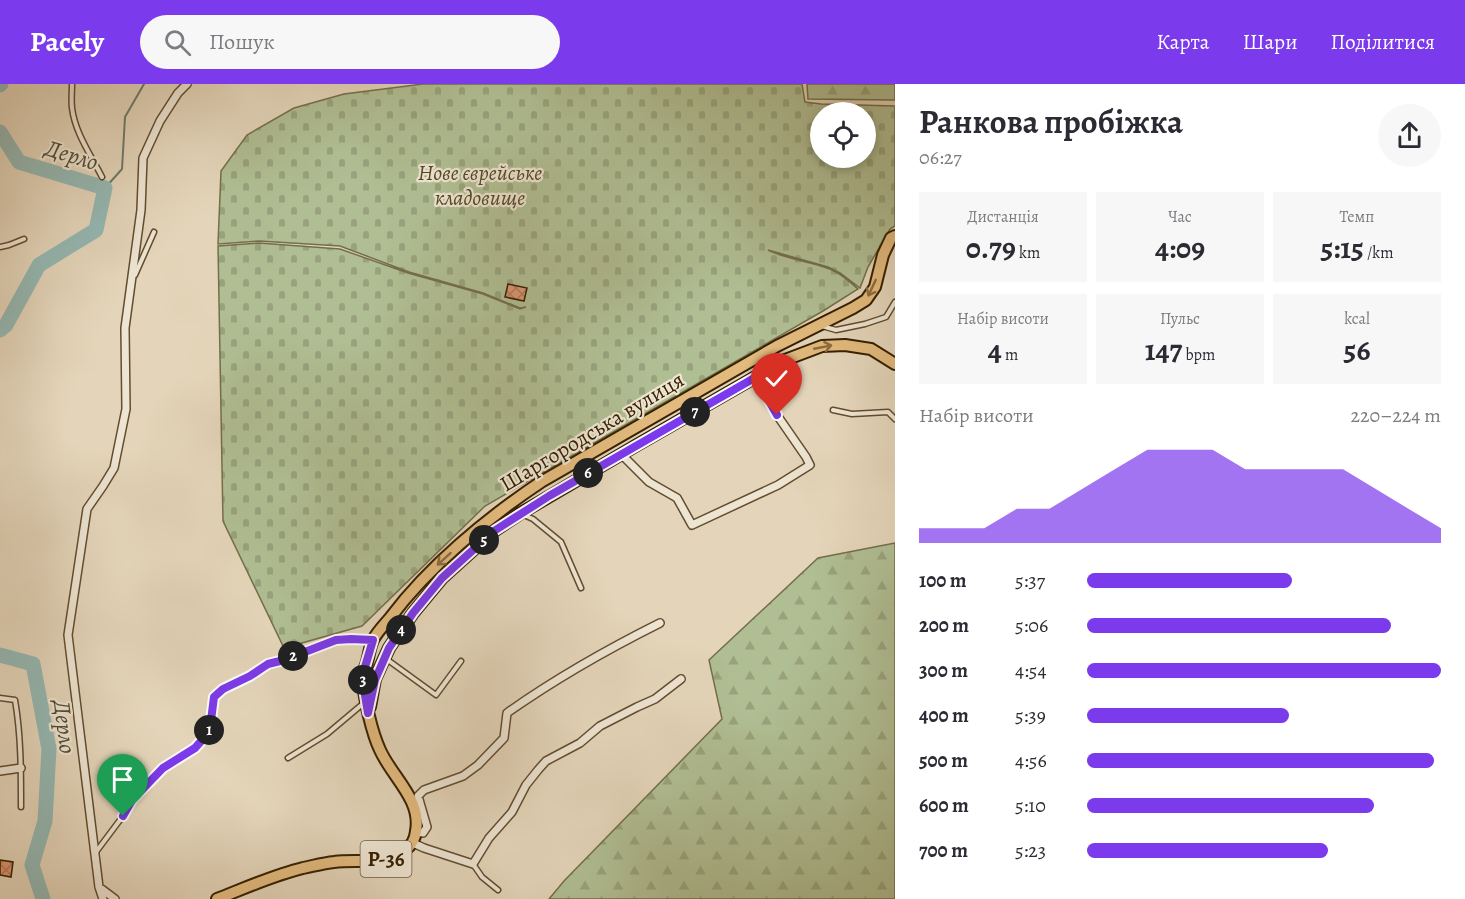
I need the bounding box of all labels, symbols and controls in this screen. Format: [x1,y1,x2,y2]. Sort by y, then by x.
search box [140,15,560,69]
text: Pacely [30,23,104,61]
icon: search [161,26,194,59]
text: Пошук [209,27,275,57]
text: Карта [1157,28,1209,56]
text: Шари [1242,28,1297,56]
text: Поділитися [1330,28,1435,56]
text: Ранкова пробіжка [919,99,1183,144]
map controls [810,102,876,168]
button: locate [810,102,876,168]
button: share [1378,104,1441,167]
water label: Дерло [40,131,102,178]
text: 06:27 [919,144,962,171]
park label: Нове єврейське кладовище [418,158,542,213]
text: Дистанція [967,206,1039,228]
text: Час [1168,206,1192,228]
text: Темп [1340,206,1374,228]
text: 0.79 [966,228,1016,268]
text: 4:09 [1155,228,1205,268]
text: 5:15 [1320,228,1364,268]
text: km [1016,242,1040,264]
text: /km [1364,242,1394,264]
one-way arrow [866,279,878,297]
text: Набір висоти [957,308,1049,330]
text: Пульс [1160,308,1200,330]
text: kcal [1344,308,1370,330]
text: 4 [988,330,1002,370]
text: 147 [1145,330,1182,370]
text: 56 [1344,330,1370,370]
one-way arrow [813,341,832,352]
text: m [1002,344,1018,366]
text: bpm [1182,344,1215,366]
pin [751,353,802,415]
icon: check [760,362,793,395]
street label: Шаргородська вулиця [494,365,690,499]
pin: 7 [680,397,710,427]
text: 7 [692,401,698,423]
text: Набір висоти [919,402,1034,429]
text: 220–224 m [1351,402,1441,429]
pin: 6 [573,458,603,488]
text: 6 [584,462,592,484]
pin: 5 [469,525,499,555]
text: 5 [481,529,487,551]
one-way arrow [437,552,452,566]
text: 100 m [919,567,967,594]
text: 5:37 [1015,567,1045,594]
text: 200 m [919,612,969,639]
text: 5:06 [1015,612,1048,639]
pin: 4 [386,615,416,645]
text: 4 [397,619,405,641]
pin: 2 [278,641,308,671]
text: 2 [289,645,297,667]
text: 300 m [919,657,968,684]
text: 4:54 [1015,657,1046,684]
pin: 3 [348,665,378,695]
text: 3 [360,669,366,691]
water label: Дерло [46,697,84,755]
text: 400 m [919,702,969,729]
text: 5:39 [1015,702,1046,729]
pin: 1 [194,715,224,745]
text: 1 [206,719,212,741]
text: 500 m [919,747,968,774]
text: 4:56 [1015,747,1047,774]
pin [97,754,148,816]
icon: arrive [106,763,139,796]
text: 600 m [919,792,969,819]
text: 5:10 [1015,792,1046,819]
text: 700 m [919,837,968,864]
text: 5:23 [1015,837,1046,864]
road number: Р-36 [360,841,412,877]

